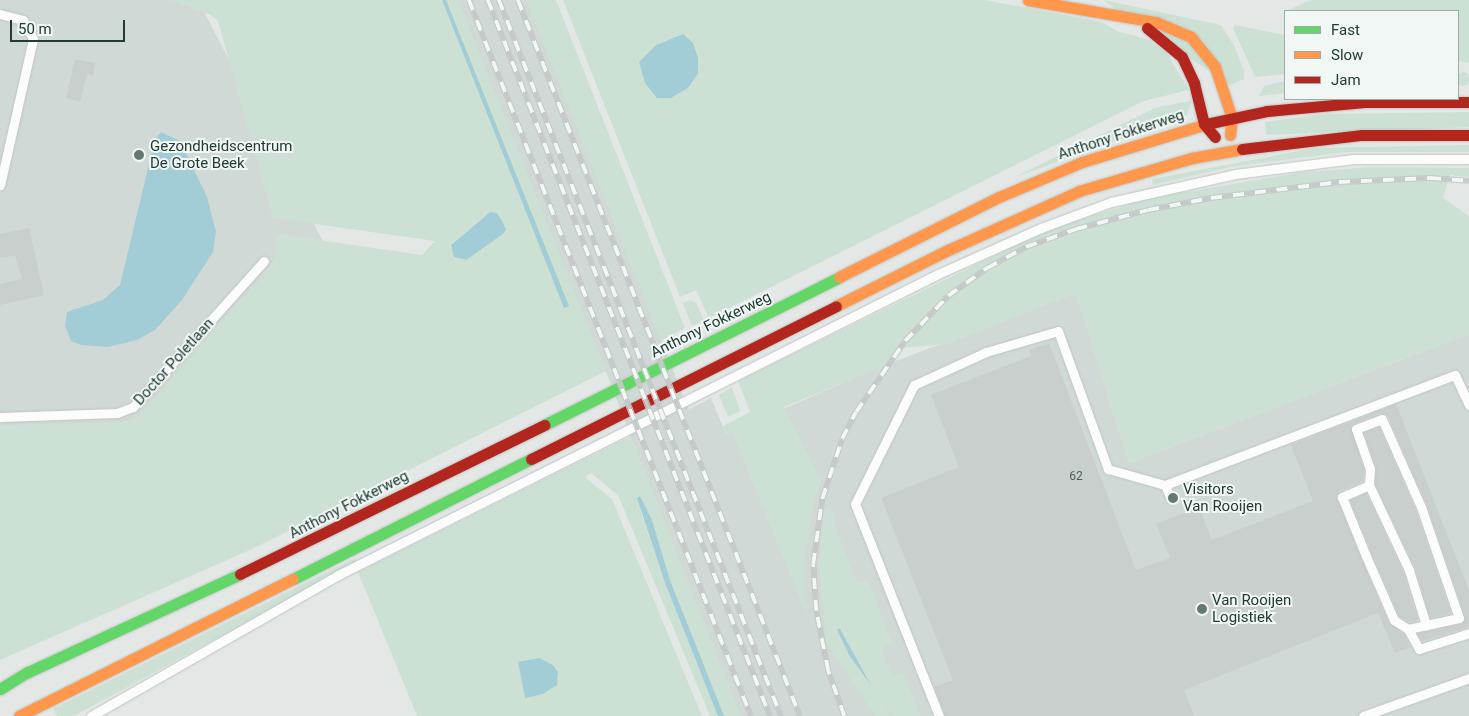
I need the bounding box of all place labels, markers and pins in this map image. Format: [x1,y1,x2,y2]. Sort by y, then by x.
place label: Gezondheidscentrum De Grote Beek [150,137,292,172]
marker: Gezondheidscentrum De Grote Beek [132,148,146,162]
place label: Visitors Van Rooijen [1183,480,1262,515]
marker: Visitors Van Rooijen [1167,492,1179,504]
place label: Van Rooijen Logistiek [1212,591,1291,626]
marker: Van Rooijen Logistiek [1196,603,1208,615]

